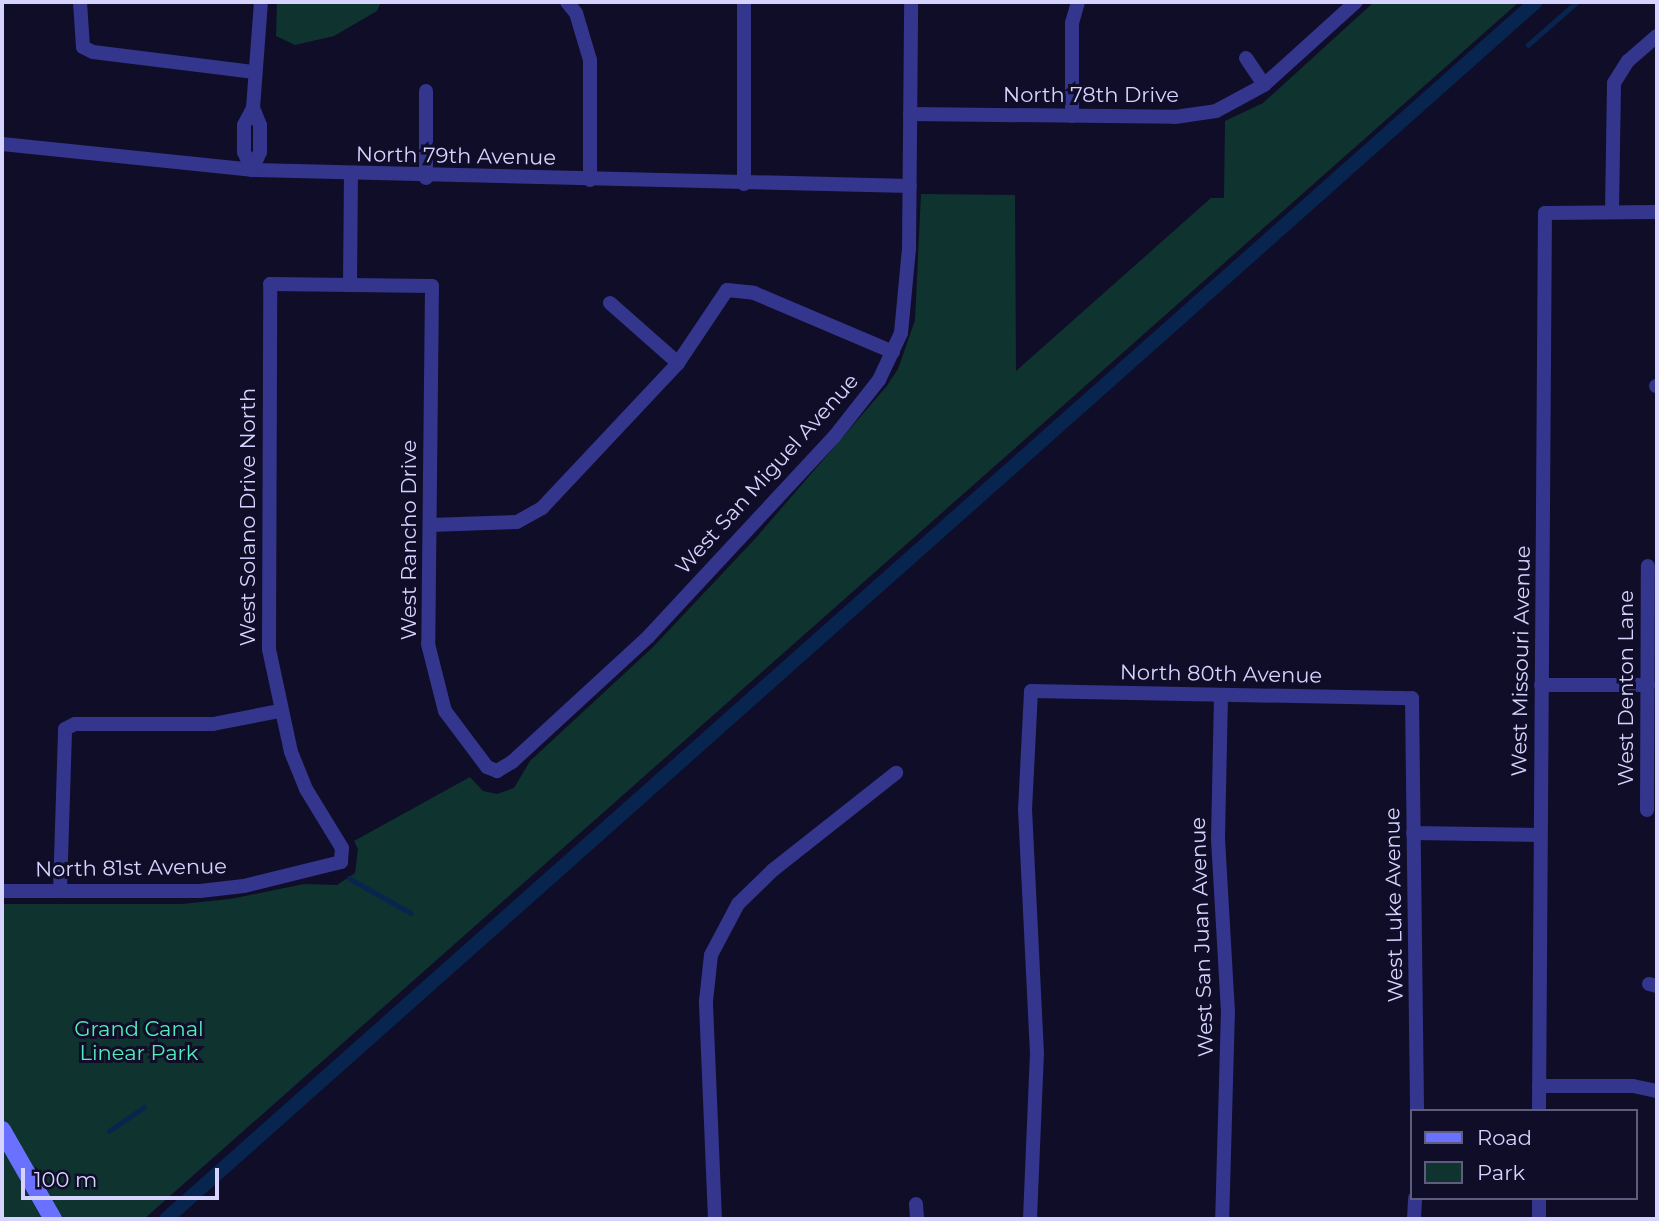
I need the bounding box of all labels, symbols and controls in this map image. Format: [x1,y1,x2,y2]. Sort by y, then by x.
street label: North 78th Drive [1003,82,1179,108]
street label: North 79th Avenue [356,142,556,170]
street label: West San Miguel Avenue [670,368,864,580]
street label: West Solano Drive North [235,388,261,646]
street label: West Rancho Drive [396,440,422,640]
street label: West Missouri Avenue [1506,545,1536,777]
street label: West Denton Lane [1613,590,1639,786]
street label: North 80th Avenue [1120,660,1322,688]
street label: West Luke Avenue [1380,807,1408,1003]
street label: West San Juan Avenue [1185,817,1219,1057]
street label: North 81st Avenue [35,854,227,882]
park label: Grand Canal Linear Park [74,1016,204,1066]
legend [1410,1109,1638,1200]
text: Road [1477,1125,1532,1150]
scale bar [24,1154,222,1198]
text: Park [1477,1160,1525,1185]
text: 100 m [34,1167,97,1192]

